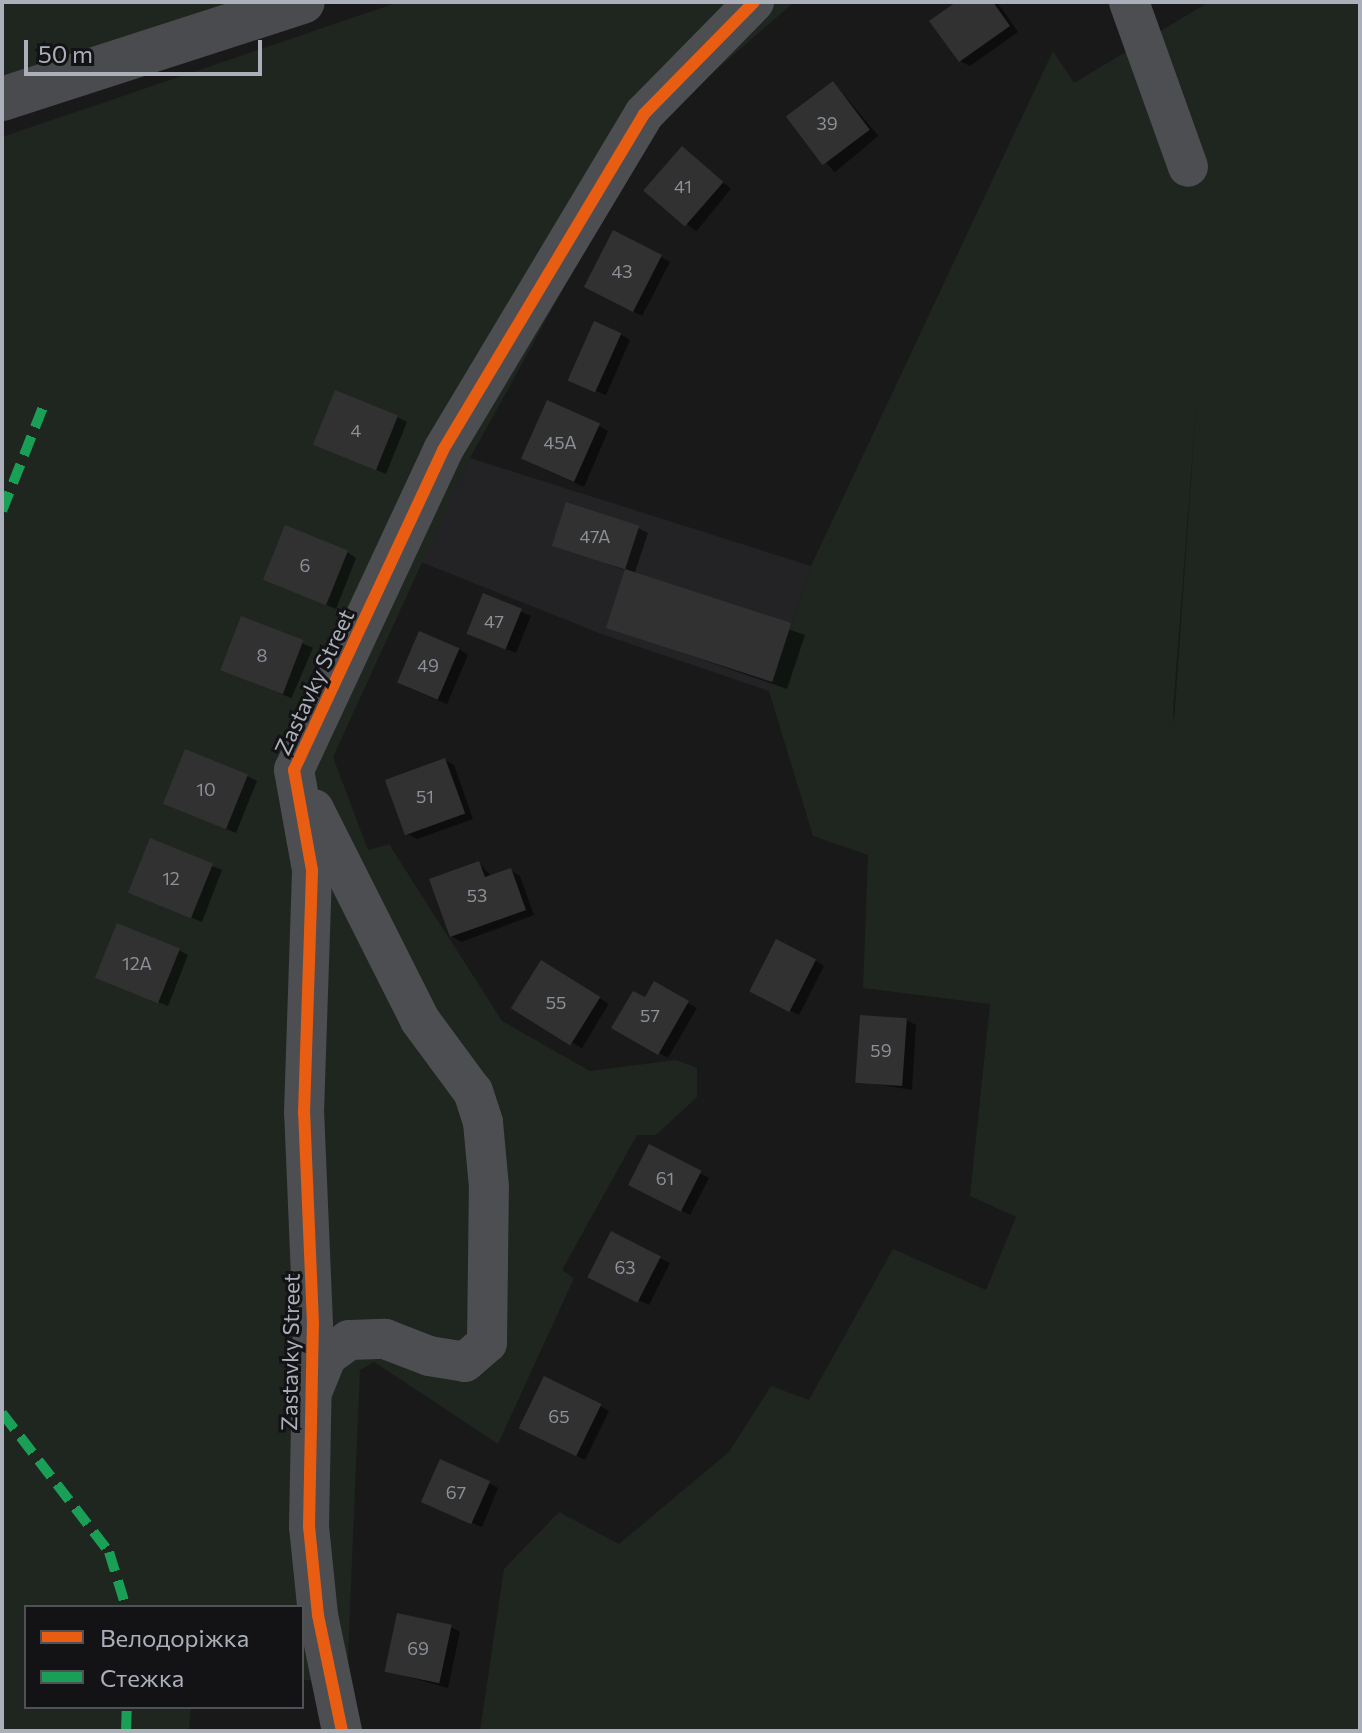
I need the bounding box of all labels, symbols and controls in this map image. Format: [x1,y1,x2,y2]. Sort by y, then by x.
scale bar [28,24,266,74]
text: 50 m [38,39,93,68]
house number: 39 [816,112,838,134]
house number: 41 [674,175,692,197]
house number: 43 [611,260,633,282]
house number: 4 [351,419,361,441]
house number: 45А [543,431,577,453]
house number: 47А [580,525,610,547]
house number: 6 [300,554,310,576]
street label: Zastavky Street [269,605,359,759]
house number: 47 [484,610,504,632]
house number: 8 [257,644,267,666]
house number: 49 [417,654,439,676]
house number: 10 [196,778,216,800]
house number: 51 [416,785,434,807]
house number: 12 [162,867,180,889]
house number: 53 [467,884,487,906]
house number: 12А [122,952,152,974]
house number: 55 [546,991,566,1013]
house number: 57 [640,1004,660,1026]
house number: 59 [870,1039,892,1061]
house number: 61 [656,1167,674,1189]
house number: 63 [614,1256,636,1278]
street label: Zastavky Street [275,1273,305,1431]
house number: 65 [548,1405,570,1427]
house number: 67 [446,1481,466,1503]
legend [24,1605,304,1709]
text: Велодоріжка [100,1623,249,1652]
house number: 69 [407,1637,429,1659]
text: Стежка [100,1663,184,1692]

